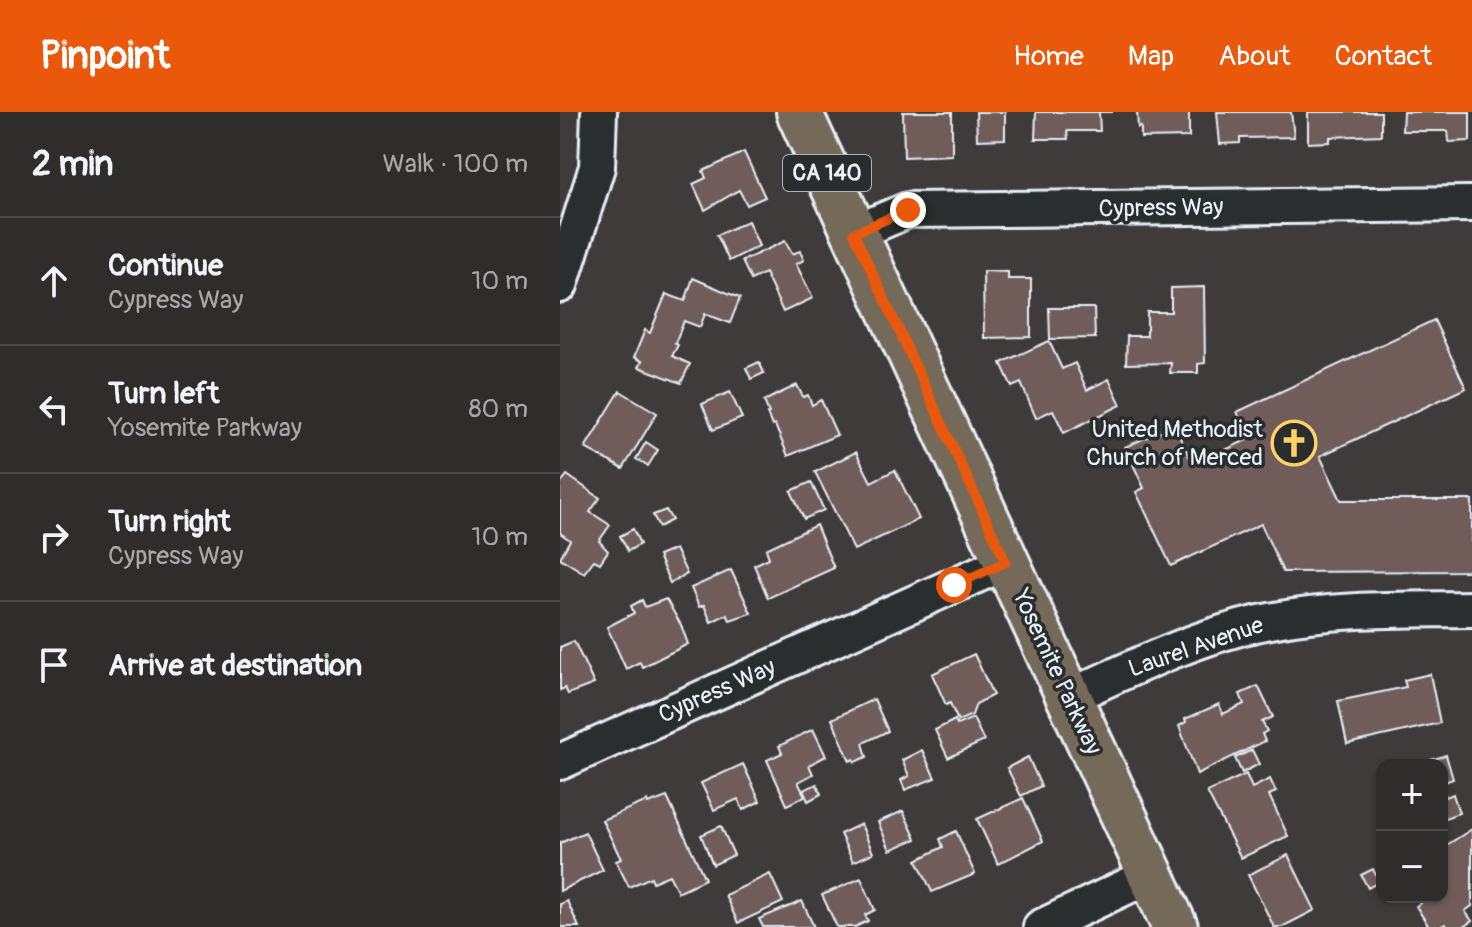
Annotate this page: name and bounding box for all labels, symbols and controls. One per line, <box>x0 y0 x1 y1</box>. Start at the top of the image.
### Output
text: Pinpoint <box>40 32 170 80</box>
text: Home <box>1013 39 1084 74</box>
text: Map <box>1128 39 1174 74</box>
text: About <box>1218 39 1291 74</box>
text: Contact <box>1335 39 1432 74</box>
text: 2 min <box>32 143 114 186</box>
text: Walk · 100 m <box>383 148 528 180</box>
road number: CA 140 <box>783 155 871 191</box>
route end <box>890 192 926 228</box>
street label: Cypress Way <box>1098 192 1224 224</box>
text: Continue <box>108 247 223 284</box>
icon: ahead <box>32 259 76 303</box>
text: 10 m <box>471 265 528 297</box>
text: Cypress Way <box>108 284 243 316</box>
text: Turn left <box>108 375 219 412</box>
icon: left <box>32 387 76 431</box>
text: 80 m <box>468 393 528 425</box>
text: Yosemite Parkway <box>108 412 302 444</box>
place label: United Methodist Church of Merced <box>1086 415 1263 472</box>
church icon: United Methodist Church of Merced <box>1270 419 1318 467</box>
text: Turn right <box>108 503 231 540</box>
icon: right <box>32 515 76 559</box>
text: 10 m <box>471 521 528 553</box>
text: Cypress Way <box>108 540 243 572</box>
route start <box>936 567 972 603</box>
street label: Yosemite Parkway <box>1006 584 1108 759</box>
street label: Laurel Avenue <box>1125 610 1267 684</box>
icon: arrive <box>32 643 76 687</box>
text: Arrive at destination <box>108 647 362 684</box>
street label: Cypress Way <box>654 652 780 730</box>
map controls <box>1376 759 1448 903</box>
button: + <box>1376 759 1448 831</box>
button: − <box>1376 831 1448 903</box>

